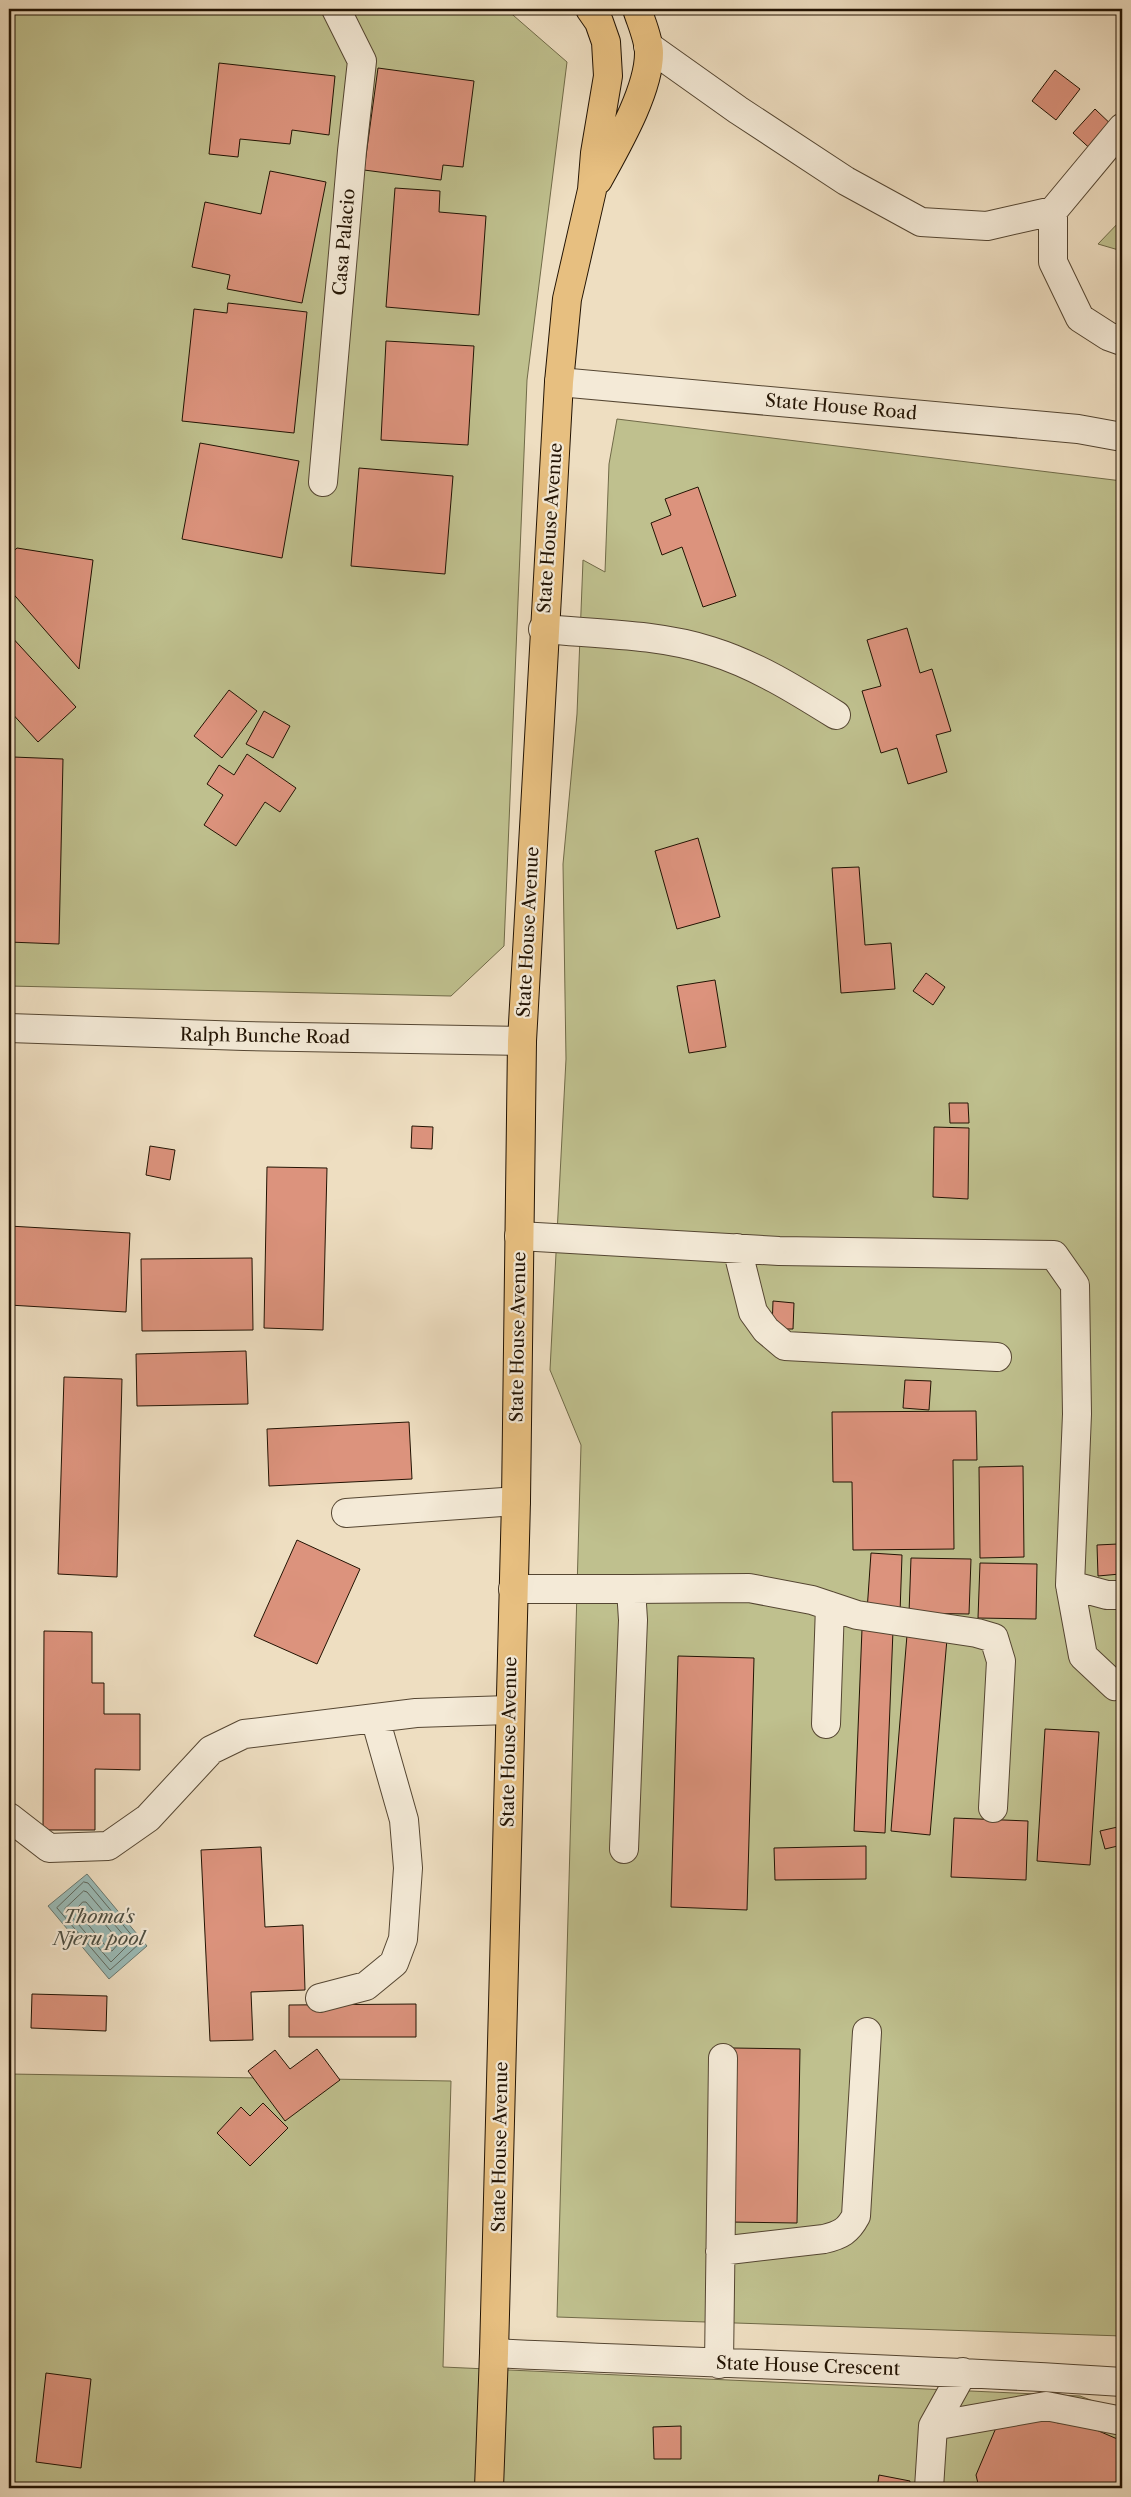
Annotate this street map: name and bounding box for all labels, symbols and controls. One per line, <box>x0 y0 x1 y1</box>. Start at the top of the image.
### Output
street label: Casa Palacio <box>328 188 360 296</box>
street label: State House Road <box>764 389 918 425</box>
street label: State House Avenue <box>533 442 567 614</box>
street label: State House Avenue <box>513 846 543 1018</box>
street label: Ralph Bunche Road <box>180 1024 350 1048</box>
street label: State House Avenue <box>506 1251 530 1423</box>
street label: State House Avenue <box>497 1656 521 1828</box>
water label: Thoma's Njeru pool <box>51 1905 147 1950</box>
street label: State House Avenue <box>488 2061 512 2233</box>
street label: State House Crescent <box>716 2352 901 2380</box>

